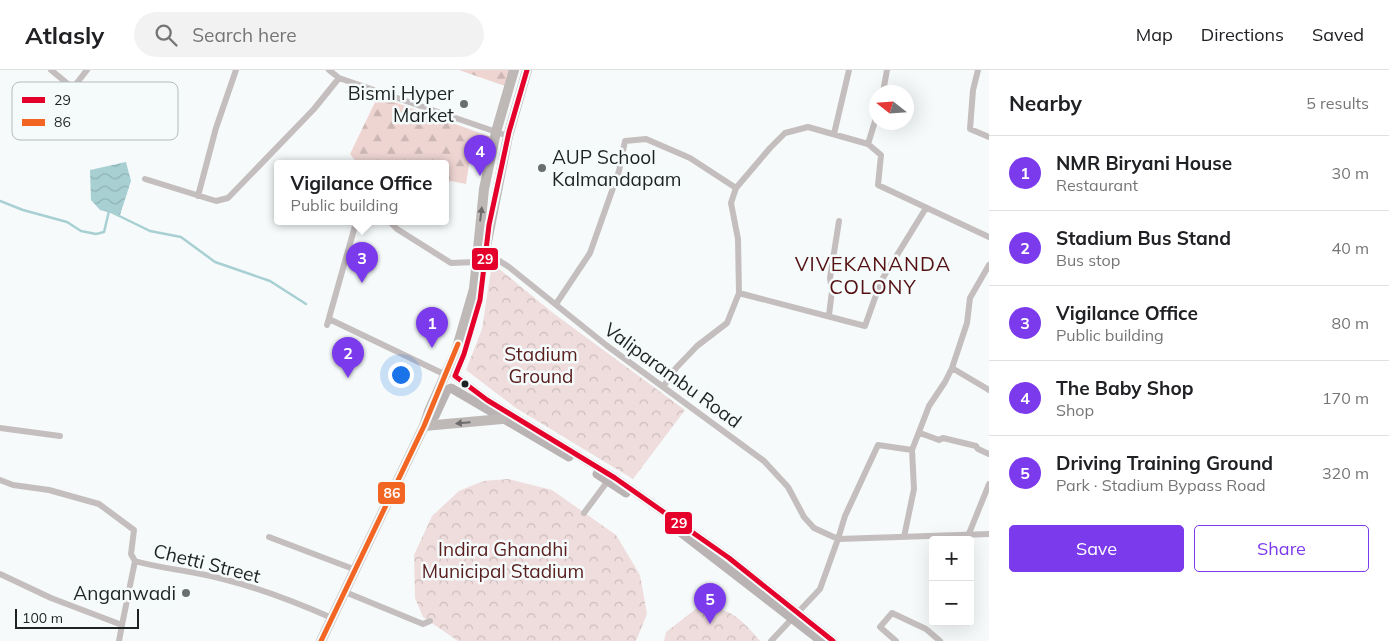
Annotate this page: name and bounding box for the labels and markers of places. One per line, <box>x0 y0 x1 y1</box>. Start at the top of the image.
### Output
place label: Bismi Hyper Market <box>348 81 454 127</box>
marker: Bismi Hyper Market <box>458 98 470 110</box>
pin: 4 <box>464 135 496 176</box>
place label: AUP School Kalmandapam <box>552 145 681 191</box>
marker: AUP School Kalmandapam <box>536 162 548 174</box>
pin: 3 <box>346 242 378 283</box>
pin: 1 <box>416 307 448 348</box>
pin: 2 <box>332 337 364 378</box>
unlabelled marker <box>460 379 470 389</box>
place label: Anganwadi <box>73 581 176 605</box>
pin: 5 <box>694 583 726 624</box>
marker: Anganwadi <box>180 587 192 599</box>

